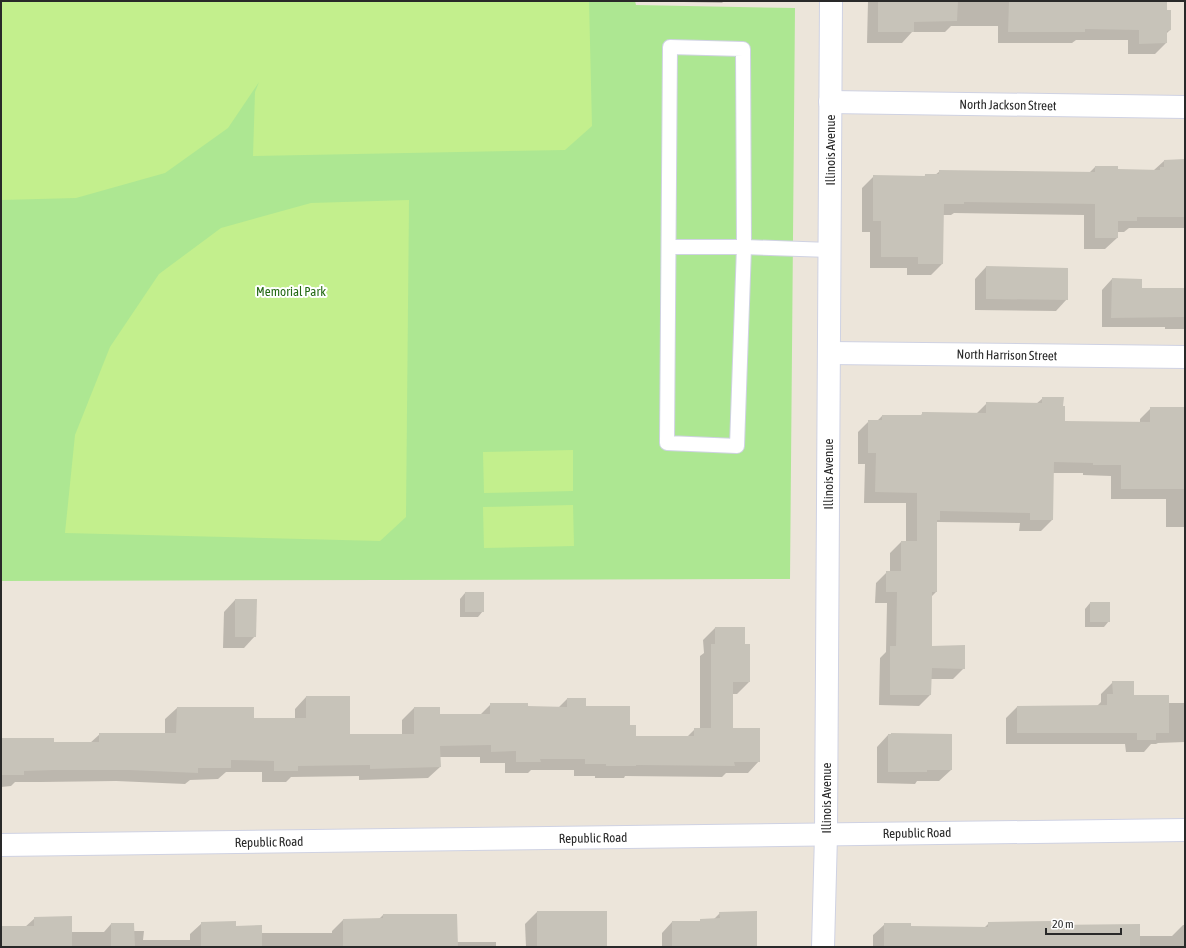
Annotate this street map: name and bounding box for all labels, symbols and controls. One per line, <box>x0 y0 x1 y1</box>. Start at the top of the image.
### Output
street label: North Jackson Street <box>959 97 1057 113</box>
street label: Illinois Avenue <box>823 114 838 185</box>
park label: Memorial Park <box>256 284 326 299</box>
street label: North Harrison Street <box>956 347 1058 363</box>
street label: Illinois Avenue <box>821 438 836 509</box>
street label: Illinois Avenue <box>819 762 834 833</box>
street label: Republic Road <box>882 825 952 841</box>
street label: Republic Road <box>558 830 628 846</box>
street label: Republic Road <box>234 834 304 850</box>
scale bar <box>1046 910 1121 936</box>
text: 20 m <box>1052 917 1074 931</box>

